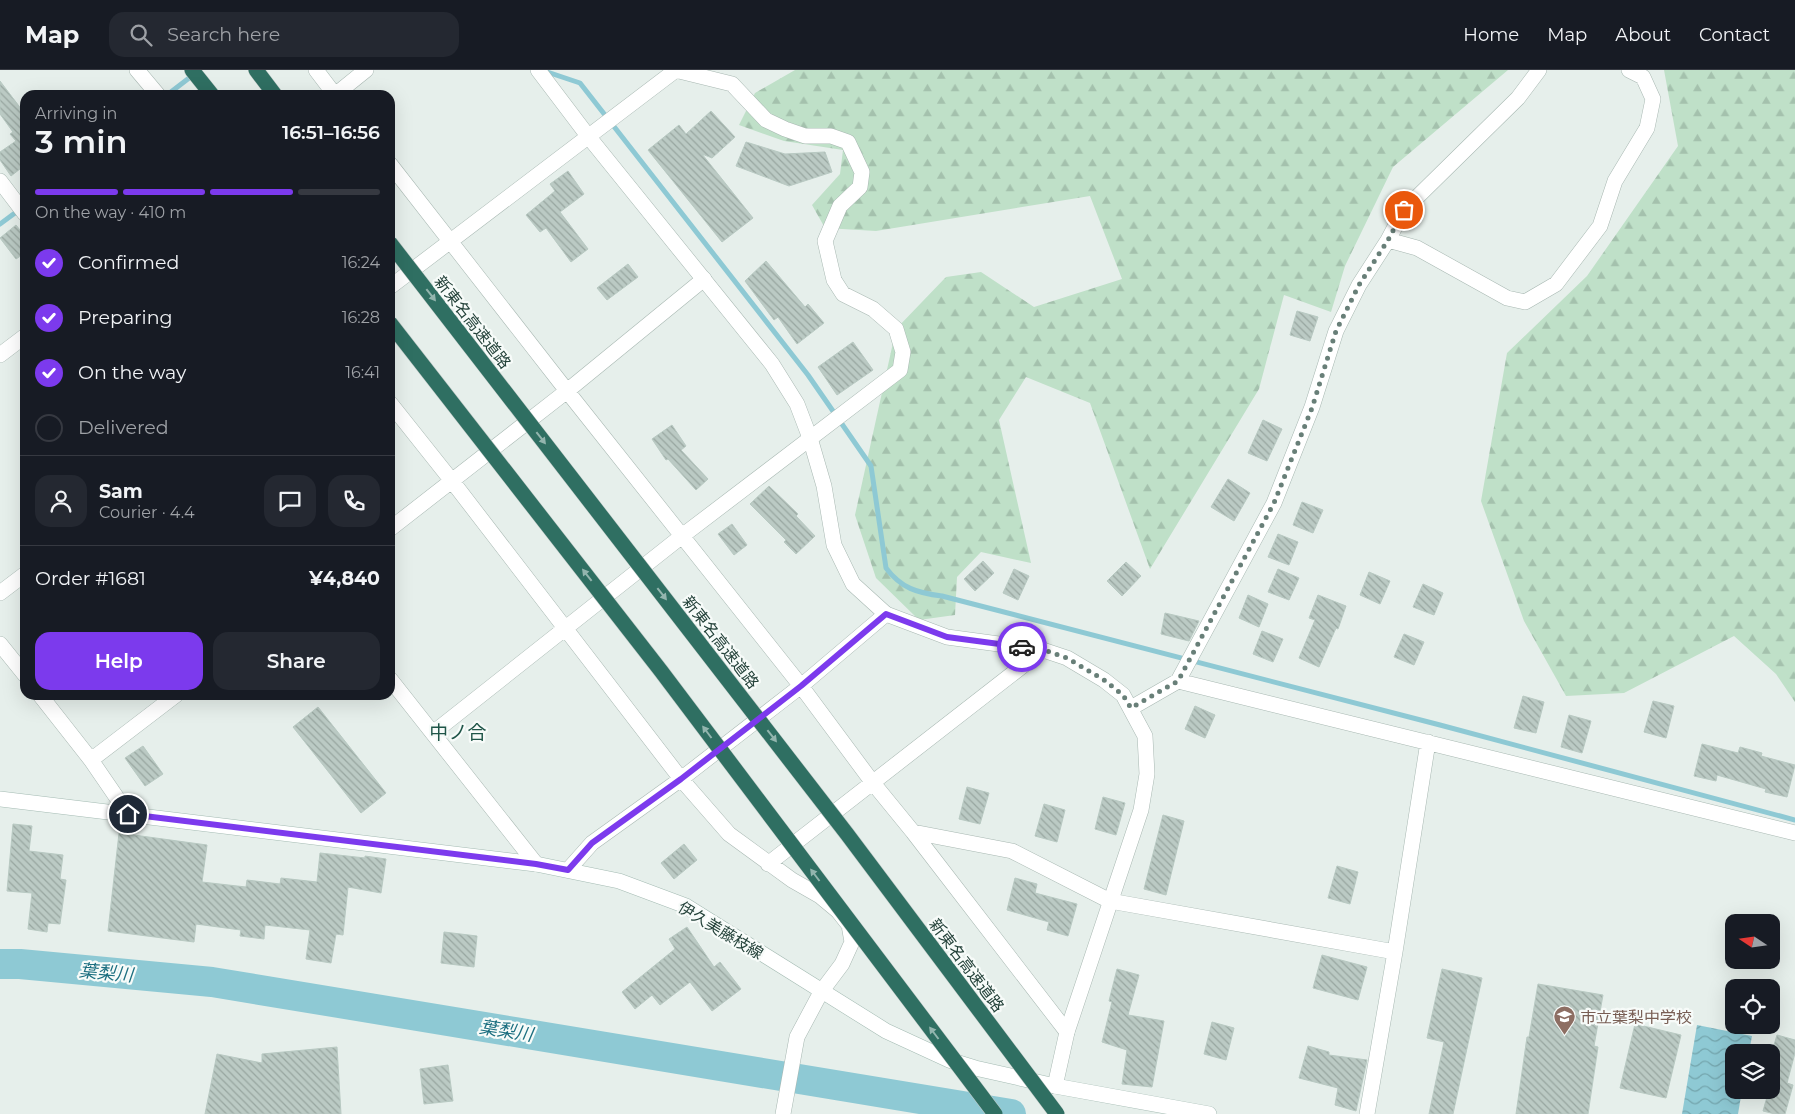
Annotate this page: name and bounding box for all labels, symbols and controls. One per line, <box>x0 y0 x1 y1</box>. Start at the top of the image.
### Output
search box <box>109 12 459 57</box>
text: Map <box>25 20 79 49</box>
icon: search <box>127 21 155 49</box>
text: Search here <box>167 23 280 46</box>
text: Home <box>1463 24 1519 46</box>
text: Map <box>1547 24 1587 46</box>
text: About <box>1615 24 1671 46</box>
text: Contact <box>1699 24 1770 46</box>
text: Arriving in <box>35 104 117 123</box>
text: 16:51–16:56 <box>282 121 380 144</box>
text: 3 min <box>35 122 127 161</box>
pin <box>1383 189 1425 231</box>
icon: bag <box>1390 196 1418 224</box>
text: On the way · 410 m <box>35 203 186 222</box>
icon: check <box>35 249 63 277</box>
text: Confirmed <box>78 251 179 274</box>
text: 16:24 <box>342 253 380 272</box>
street label: 新東名高速道路 <box>431 272 515 372</box>
one-way arrow <box>425 288 436 301</box>
icon: check <box>35 304 63 332</box>
text: Preparing <box>78 306 173 329</box>
text: 16:28 <box>342 308 380 327</box>
icon: check <box>35 359 63 387</box>
text: On the way <box>78 361 186 384</box>
text: 16:41 <box>345 363 380 382</box>
text: Delivered <box>78 416 169 439</box>
one-way arrow <box>535 431 546 444</box>
button: person <box>35 475 87 527</box>
button: chat <box>264 475 316 527</box>
button: phone <box>328 475 380 527</box>
text: Sam <box>99 480 143 503</box>
text: Courier · 4.4 <box>99 503 195 522</box>
text: Order #1681 <box>35 567 146 590</box>
text: ¥4,840 <box>309 567 380 590</box>
one-way arrow <box>581 569 592 582</box>
one-way arrow <box>656 587 667 600</box>
street label: 新東名高速道路 <box>679 592 763 692</box>
courier <box>997 622 1047 672</box>
button: Help <box>35 632 203 690</box>
button: Share <box>213 632 380 690</box>
icon: car <box>1008 633 1036 661</box>
district label: 中ノ合 <box>429 721 487 744</box>
one-way arrow <box>702 725 712 739</box>
one-way arrow <box>766 729 777 742</box>
pin <box>107 793 149 835</box>
icon: home <box>114 800 142 828</box>
one-way arrow <box>810 868 820 882</box>
street label: 伊久美藤枝線 <box>675 898 767 963</box>
north arrow <box>1725 914 1780 969</box>
map controls <box>1725 914 1780 1099</box>
street label: 新東名高速道路 <box>925 915 1008 1016</box>
water label: 葉梨川 <box>78 960 136 986</box>
button: locate <box>1725 979 1780 1034</box>
school or university icon: 市立葉梨中学校 <box>1552 1005 1576 1036</box>
place label: 市立葉梨中学校 <box>1580 1008 1692 1027</box>
water label: 葉梨川 <box>478 1016 536 1046</box>
one-way arrow <box>929 1026 939 1040</box>
button: layers <box>1725 1044 1780 1099</box>

